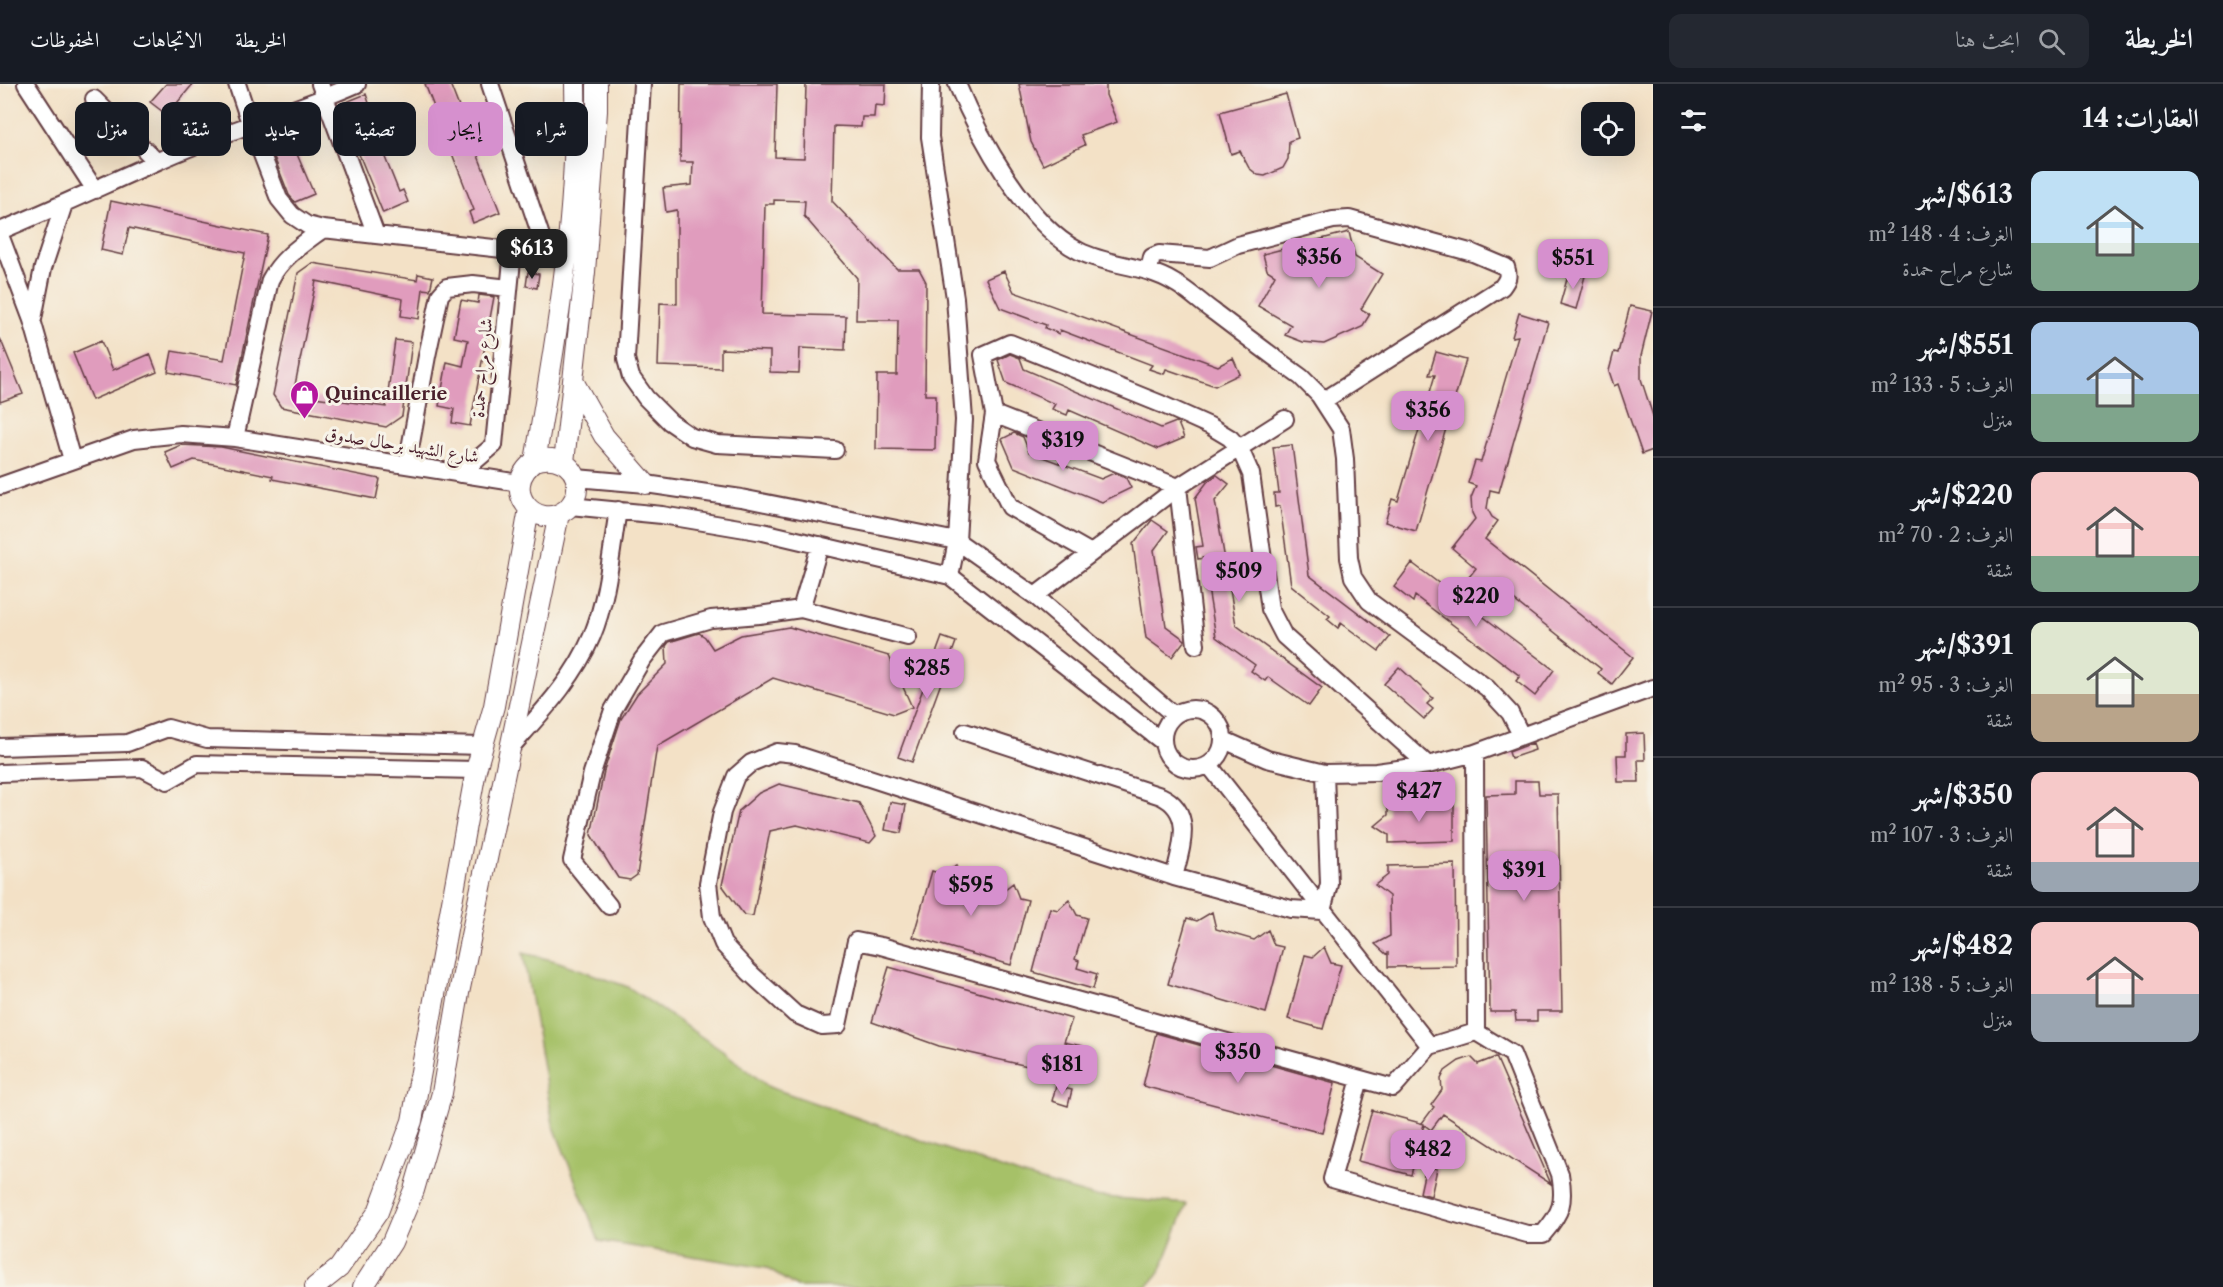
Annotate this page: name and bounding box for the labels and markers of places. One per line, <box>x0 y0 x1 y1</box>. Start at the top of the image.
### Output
pin: $613 <box>496 229 568 280</box>
pin: $356 <box>1283 238 1355 289</box>
pin: $551 <box>1537 239 1609 290</box>
shop icon: Quincaillerie <box>288 378 320 420</box>
place label: Quincaillerie <box>325 383 448 405</box>
pin: $356 <box>1392 391 1464 442</box>
pin: $319 <box>1027 421 1099 472</box>
pin: $509 <box>1203 552 1275 603</box>
pin: $220 <box>1440 577 1512 628</box>
pin: $285 <box>891 649 963 700</box>
pin: $427 <box>1383 772 1455 823</box>
pin: $391 <box>1488 851 1560 902</box>
pin: $595 <box>935 866 1007 917</box>
pin: $350 <box>1202 1033 1274 1084</box>
pin: $181 <box>1026 1045 1098 1096</box>
pin: $482 <box>1392 1130 1464 1181</box>

